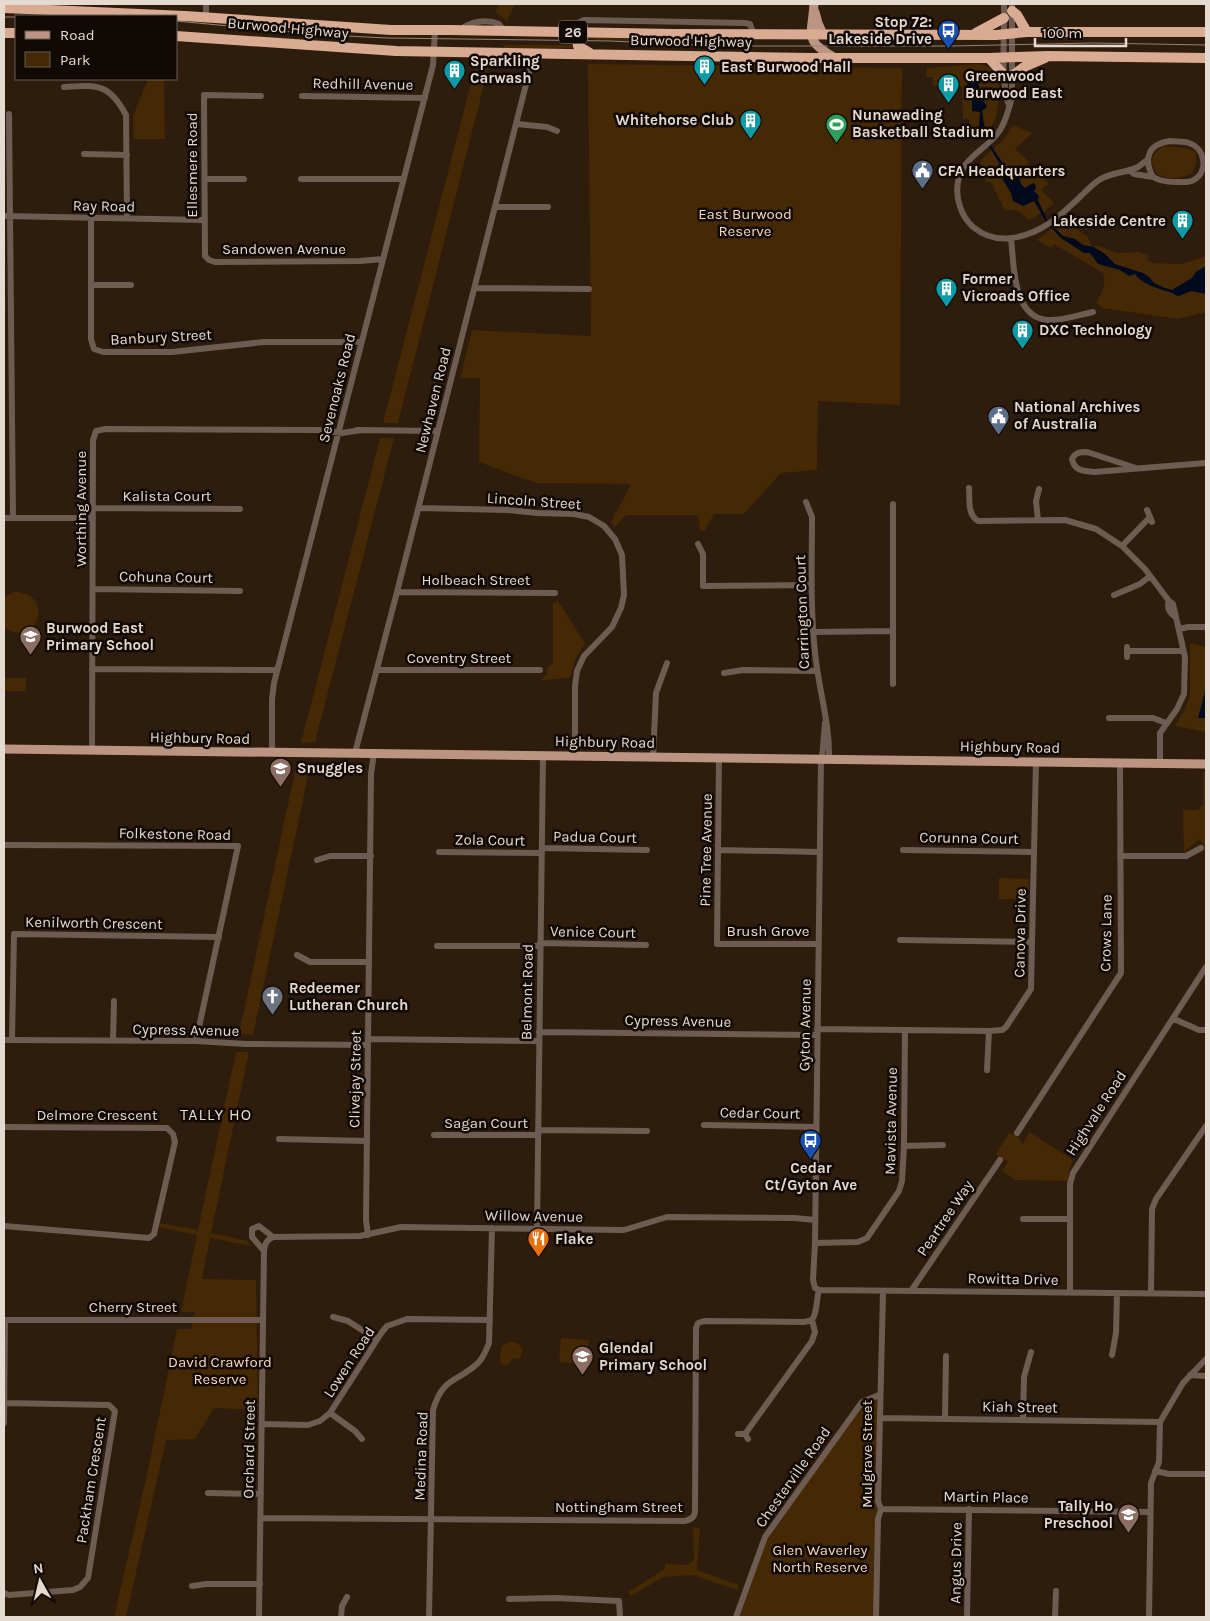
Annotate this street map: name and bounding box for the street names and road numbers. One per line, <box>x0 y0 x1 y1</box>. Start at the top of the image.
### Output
street label: Burwood Highway <box>227 14 349 42</box>
road number: 26 <box>559 21 587 44</box>
street label: Burwood Highway <box>630 31 752 51</box>
street label: Redhill Avenue <box>313 74 413 94</box>
street label: Ellesmere Road <box>183 112 201 218</box>
street label: Ray Road <box>73 196 135 216</box>
street label: Sandowen Avenue <box>222 240 346 258</box>
street label: Banbury Street <box>110 325 213 349</box>
street label: Sevenoaks Road <box>315 332 359 444</box>
street label: Newhaven Road <box>411 345 455 455</box>
street label: Worthing Avenue <box>72 451 90 567</box>
street label: Kalista Court <box>123 487 212 505</box>
street label: Lincoln Street <box>486 489 582 513</box>
street label: Carrington Court <box>791 554 813 669</box>
street label: Cohuna Court <box>119 567 213 587</box>
street label: Holbeach Street <box>422 571 531 589</box>
street label: Coventry Street <box>407 649 512 667</box>
street label: Highbury Road <box>150 728 250 748</box>
street label: Highbury Road <box>555 732 655 752</box>
street label: Highbury Road <box>960 737 1060 757</box>
street label: Pine Tree Avenue <box>696 793 716 907</box>
street label: Folkestone Road <box>119 824 231 844</box>
street label: Padua Court <box>553 827 637 847</box>
street label: Corunna Court <box>919 828 1019 848</box>
street label: Zola Court <box>455 830 526 850</box>
street label: Canova Drive <box>1010 888 1030 978</box>
street label: Crows Lane <box>1096 894 1116 972</box>
street label: Kenilworth Crescent <box>25 913 163 933</box>
street label: Venice Court <box>550 922 636 942</box>
street label: Brush Grove <box>727 922 809 940</box>
street label: Belmont Road <box>517 944 537 1040</box>
street label: Gyton Avenue <box>795 979 815 1071</box>
street label: Cypress Avenue <box>624 1011 732 1031</box>
street label: Cypress Avenue <box>132 1020 240 1040</box>
street label: Clivejay Street <box>345 1030 365 1128</box>
street label: Mavista Avenue <box>881 1067 901 1175</box>
street label: Highvale Road <box>1062 1067 1130 1159</box>
street label: Cedar Court <box>720 1103 801 1123</box>
street label: Delmore Crescent <box>36 1106 158 1124</box>
street label: Sagan Court <box>444 1114 528 1132</box>
street label: Peartree Way <box>913 1177 977 1259</box>
street label: Willow Avenue <box>485 1206 583 1226</box>
street label: Rowitta Drive <box>967 1269 1059 1289</box>
street label: Cherry Street <box>89 1298 178 1316</box>
street label: Lowen Road <box>319 1323 379 1401</box>
street label: Kiah Street <box>982 1397 1058 1417</box>
street label: Orchard Street <box>239 1399 259 1499</box>
street label: Mulgrave Street <box>858 1400 876 1508</box>
street label: Medina Road <box>410 1411 432 1501</box>
street label: Packham Crescent <box>72 1415 110 1545</box>
street label: Chesterville Road <box>752 1423 834 1531</box>
street label: Martin Place <box>943 1487 1029 1507</box>
street label: Nottingham Street <box>555 1498 683 1516</box>
street label: Angus Drive <box>946 1522 966 1604</box>

